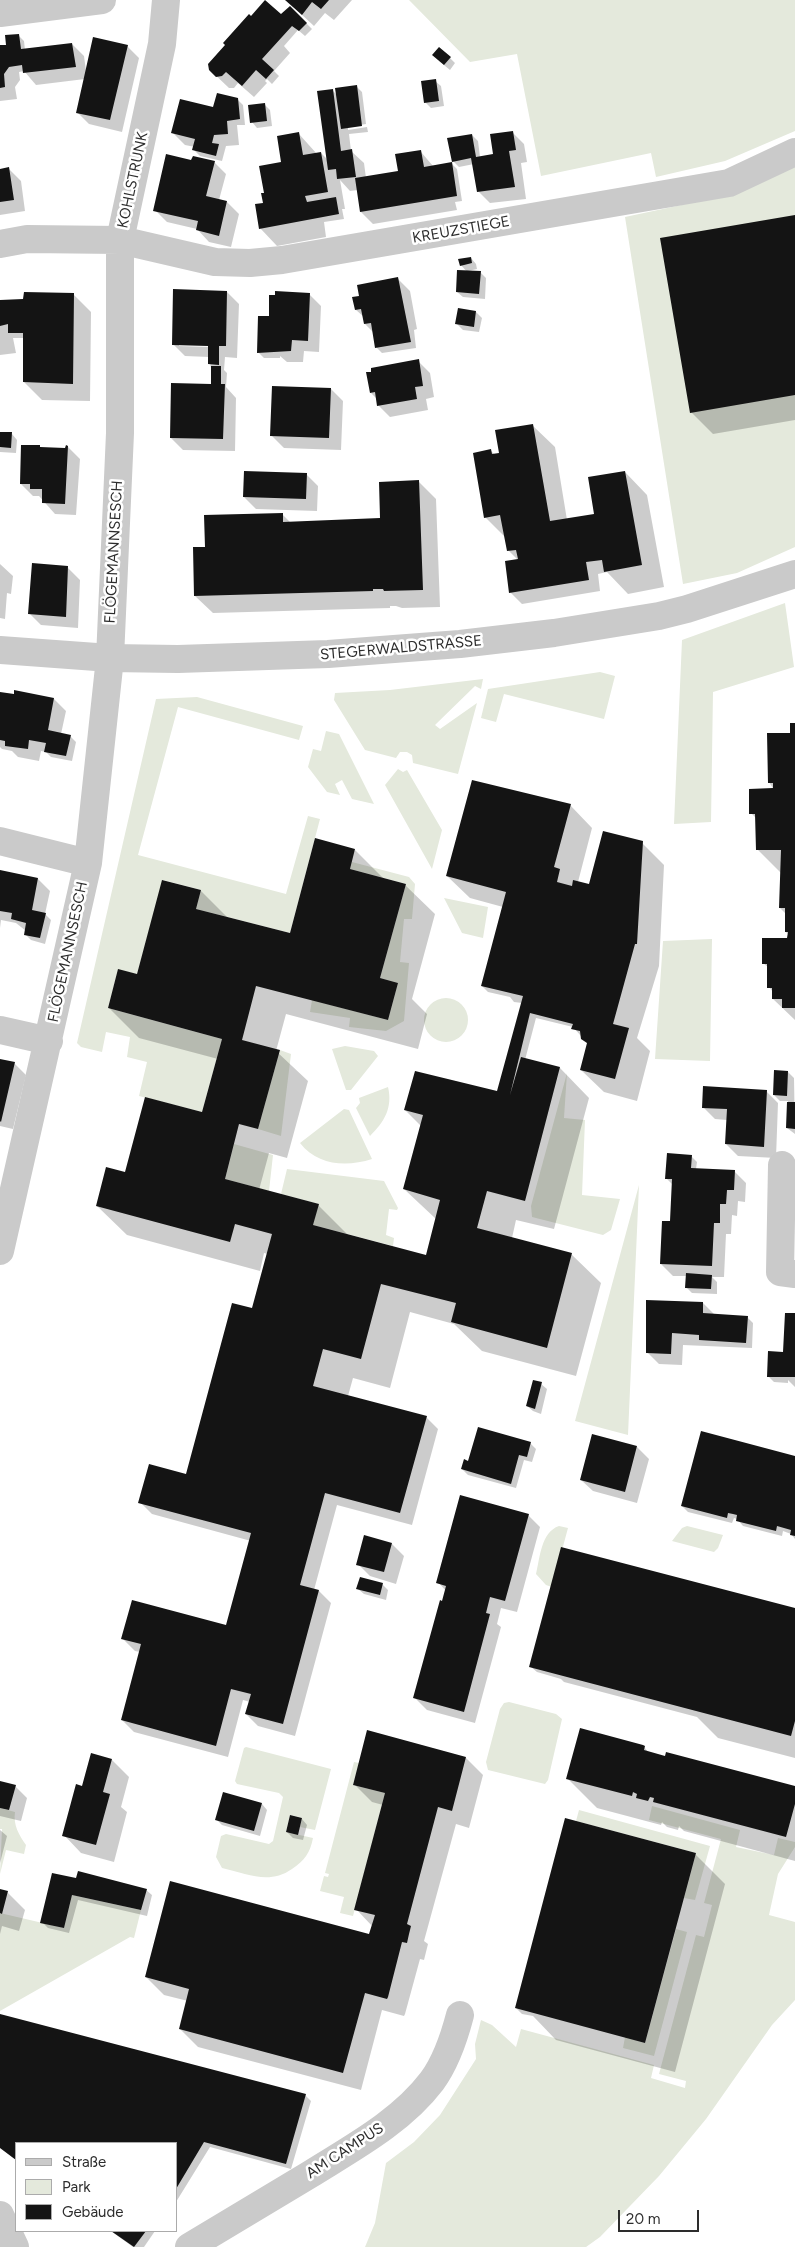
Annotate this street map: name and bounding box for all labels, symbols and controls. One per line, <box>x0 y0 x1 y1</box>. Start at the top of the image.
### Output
street label: KOHLSTRUNK <box>114 130 152 230</box>
street label: KREUZSTIEGE <box>411 213 511 247</box>
street label: FLÖGEMANNSESCH <box>101 480 127 624</box>
street label: STEGERWALDSTRASSE <box>319 632 483 664</box>
street label: FLÖGEMANNSESCH <box>44 880 92 1024</box>
street label: AM CAMPUS <box>303 2119 387 2183</box>
legend <box>15 2142 178 2232</box>
text: Straße <box>62 2153 106 2171</box>
text: Park <box>62 2178 91 2196</box>
scale bar <box>620 2200 701 2232</box>
text: Gebäude <box>62 2203 123 2221</box>
text: 20 m <box>626 2210 660 2228</box>

